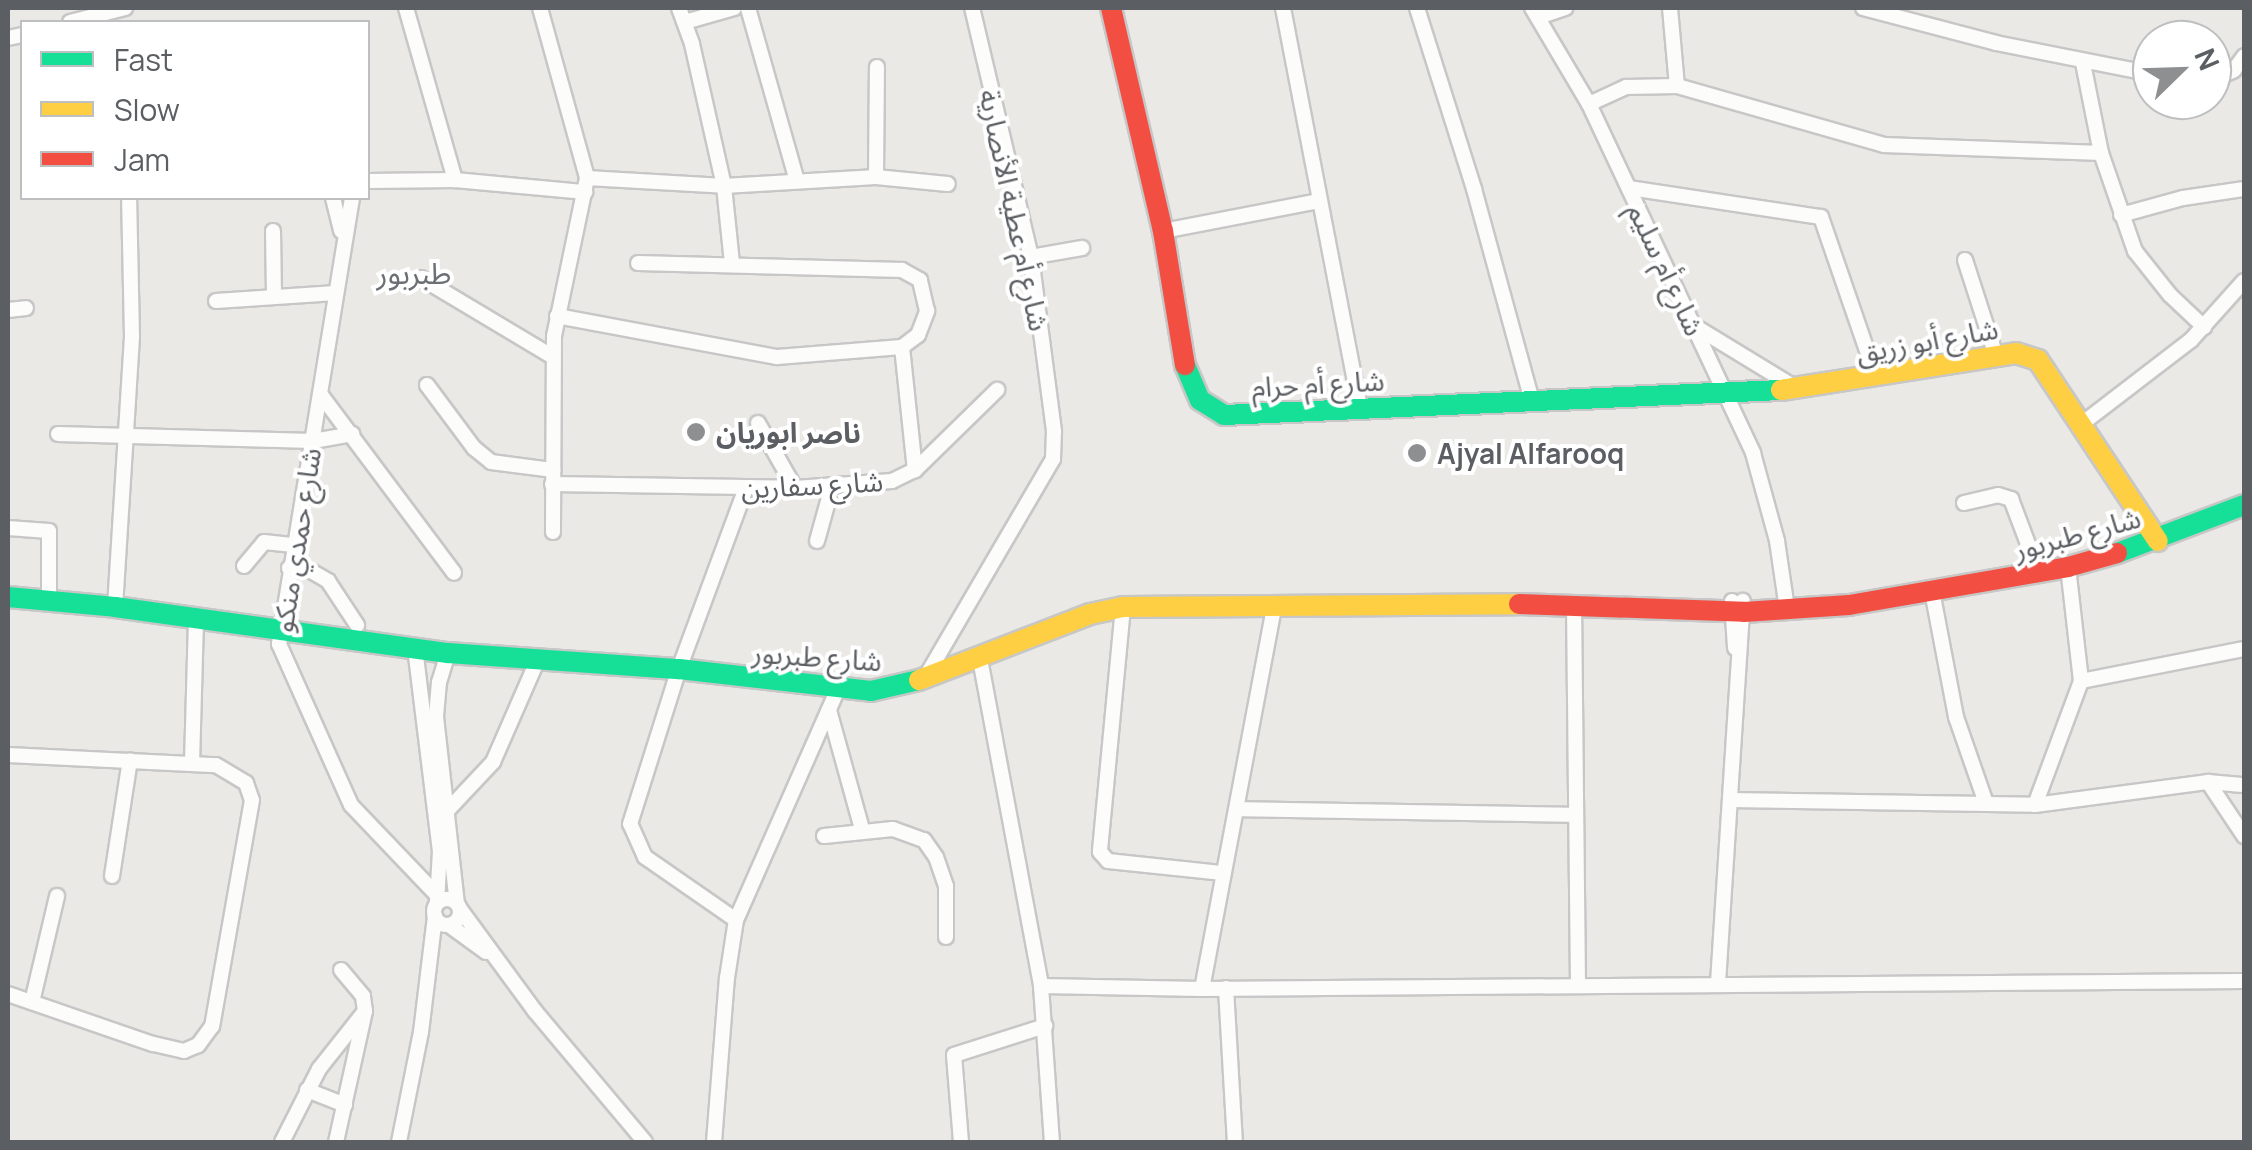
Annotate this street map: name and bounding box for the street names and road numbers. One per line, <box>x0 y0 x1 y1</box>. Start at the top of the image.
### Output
street label: شارع أم عطية الأنصارية <box>973 86 1057 334</box>
street label: شارع أم سليم <box>1622 197 1712 341</box>
street label: شارع أبو زريق <box>1853 311 2001 369</box>
street label: شارع أم حرام <box>1251 363 1385 403</box>
street label: شارع حمدي منكو <box>265 445 327 635</box>
street label: شارع سفارين <box>740 463 884 505</box>
street label: شارع طبربور <box>2010 500 2144 566</box>
street label: شارع طبربور <box>751 635 883 677</box>

